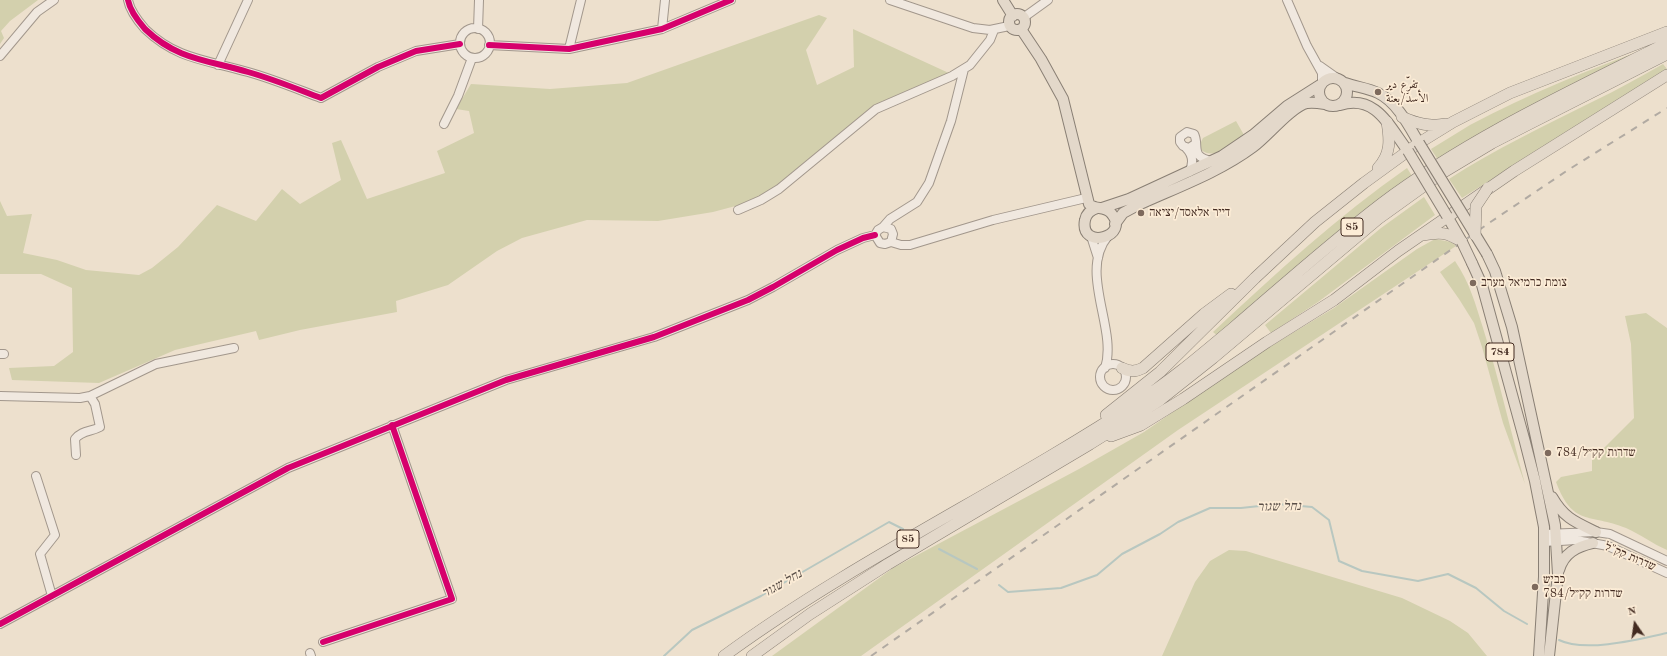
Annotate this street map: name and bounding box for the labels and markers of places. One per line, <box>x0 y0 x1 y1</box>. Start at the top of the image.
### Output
place label: تفرّع دير الأسد/بعنة <box>1386 78 1428 106</box>
marker: تفرّع دير الأسد/بعنة <box>1373 87 1383 97</box>
place label: דייר אלאסד/יציאה <box>1149 206 1230 220</box>
marker: דייר אלאסד/יציאה <box>1136 208 1146 218</box>
place label: צומת כרמיאל מערב <box>1481 276 1567 290</box>
marker: צומת כרמיאל מערב <box>1468 278 1478 288</box>
place label: 784/שדרות קק״ל <box>1556 446 1636 460</box>
marker: 784/שדרות קק״ל <box>1543 448 1553 458</box>
place label: כביש 784/שדרות קק״ל <box>1543 573 1623 601</box>
marker: כביש 784/שדרות קק״ל <box>1530 582 1540 592</box>

